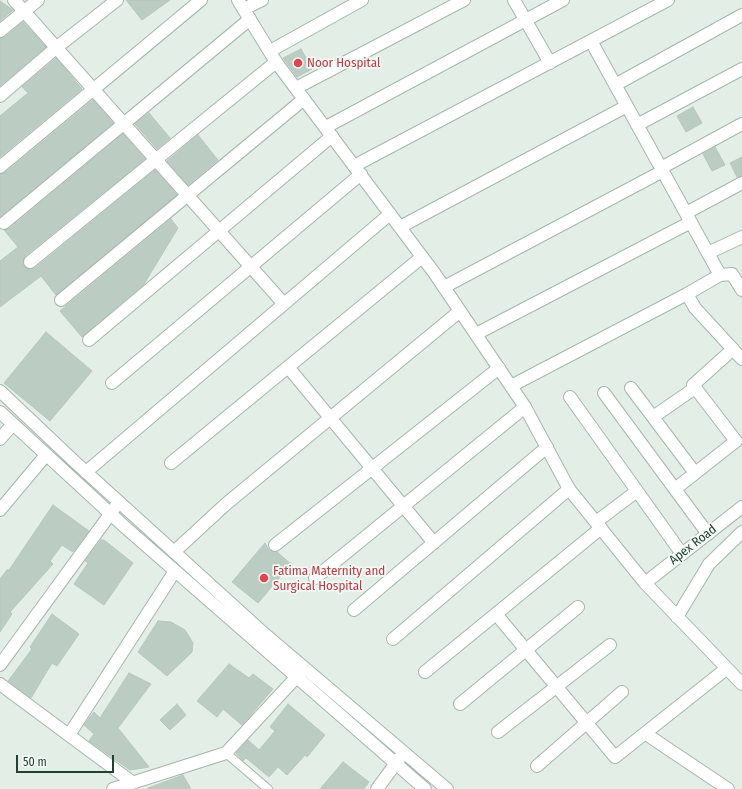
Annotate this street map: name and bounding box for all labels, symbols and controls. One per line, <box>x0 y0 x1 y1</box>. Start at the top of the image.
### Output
place label: Noor Hospital <box>307 55 380 71</box>
marker: Noor Hospital <box>292 57 304 69</box>
street label: Apex Road <box>666 522 720 568</box>
place label: Fatima Maternity and Surgical Hospital <box>273 563 385 594</box>
marker: Fatima Maternity and Surgical Hospital <box>258 572 270 584</box>
scale bar <box>18 747 116 773</box>
text: 50 m <box>23 755 47 769</box>

